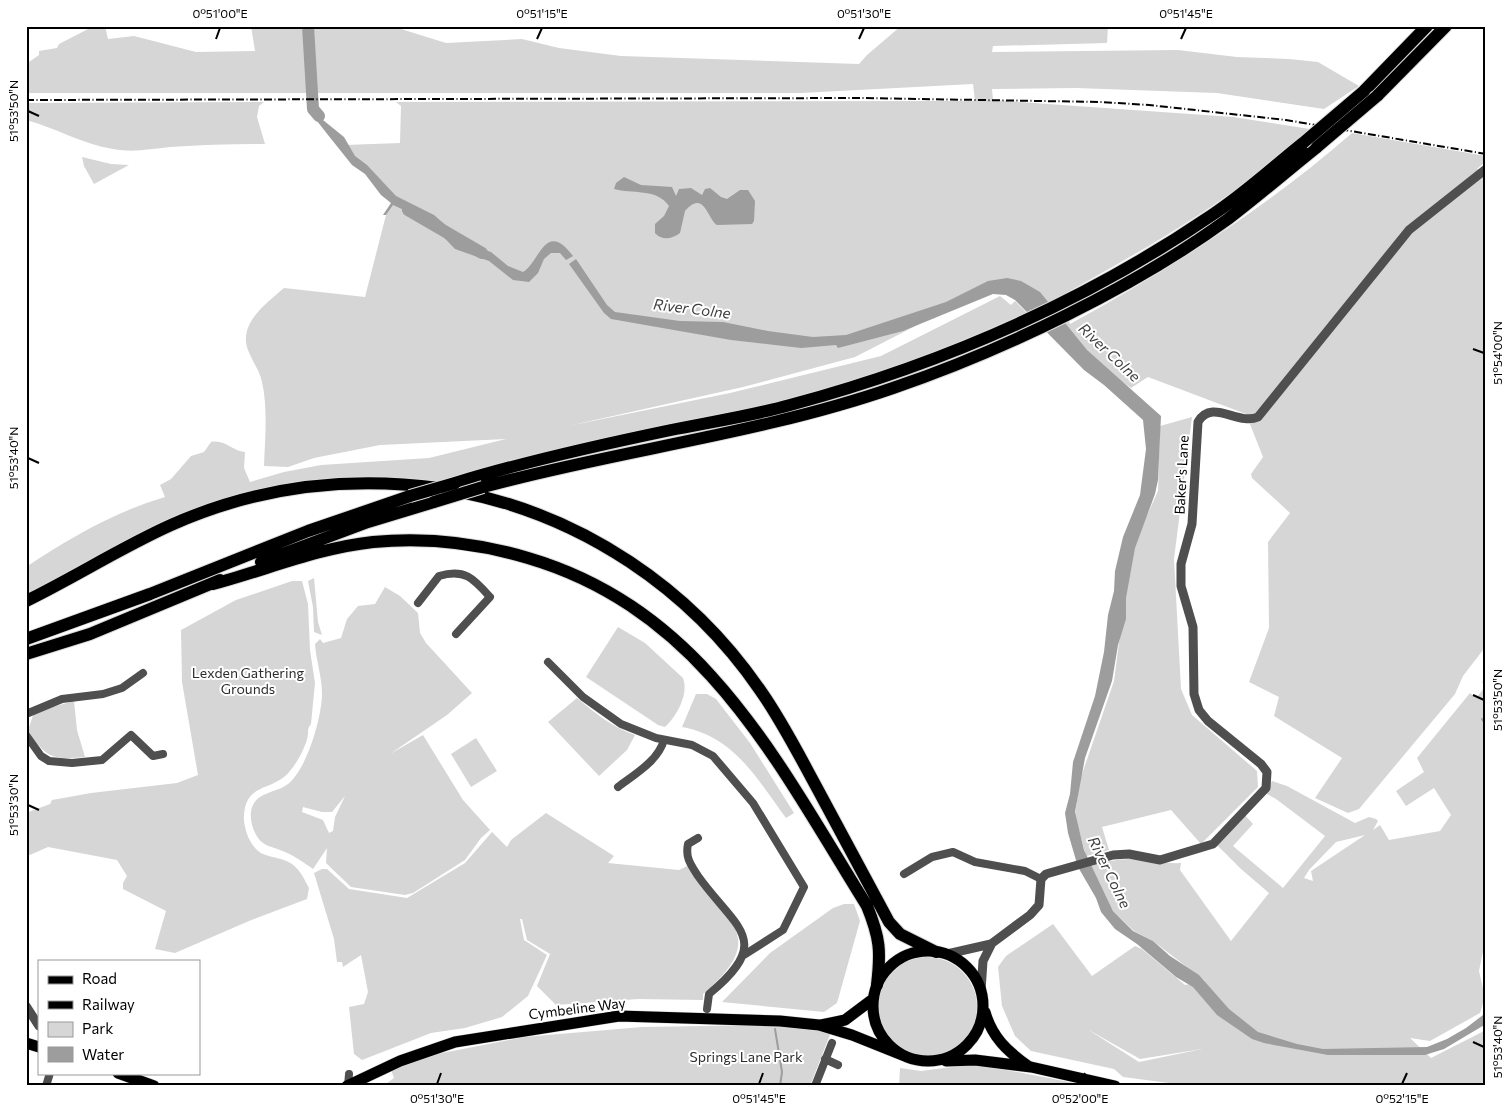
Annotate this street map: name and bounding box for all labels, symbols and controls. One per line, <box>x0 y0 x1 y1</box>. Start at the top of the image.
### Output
text: 0°51'00"E <box>192 6 248 20</box>
text: 0°51'15"E <box>516 6 568 20</box>
text: 0°51'30"E <box>837 6 891 20</box>
text: 0°51'45"E <box>1159 6 1213 20</box>
text: 51°53'50"N <box>6 80 20 142</box>
water label: River Colne <box>652 294 732 322</box>
water label: River Colne <box>1075 319 1145 385</box>
text: 51°54'00"N <box>1490 321 1504 385</box>
text: 51°53'40"N <box>6 427 20 489</box>
street label: Baker's Lane <box>1170 435 1192 515</box>
park label: Lexden Gathering Grounds <box>192 664 305 697</box>
text: 51°53'50"N <box>1490 669 1504 731</box>
text: 51°53'30"N <box>6 774 20 836</box>
water label: River Colne <box>1085 833 1135 911</box>
legend <box>38 960 200 1074</box>
text: Road <box>82 969 117 987</box>
street label: Cymbeline Way <box>528 994 626 1022</box>
text: Railway <box>82 995 135 1013</box>
text: 51°53'40"N <box>1490 1016 1504 1078</box>
text: Park <box>82 1019 113 1037</box>
text: Water <box>82 1045 124 1063</box>
park label: Springs Lane Park <box>689 1048 803 1065</box>
text: 0°51'30"E <box>410 1091 464 1105</box>
text: 0°51'45"E <box>732 1091 786 1105</box>
text: 0°52'00"E <box>1052 1091 1108 1105</box>
text: 0°52'15"E <box>1375 1091 1429 1105</box>

